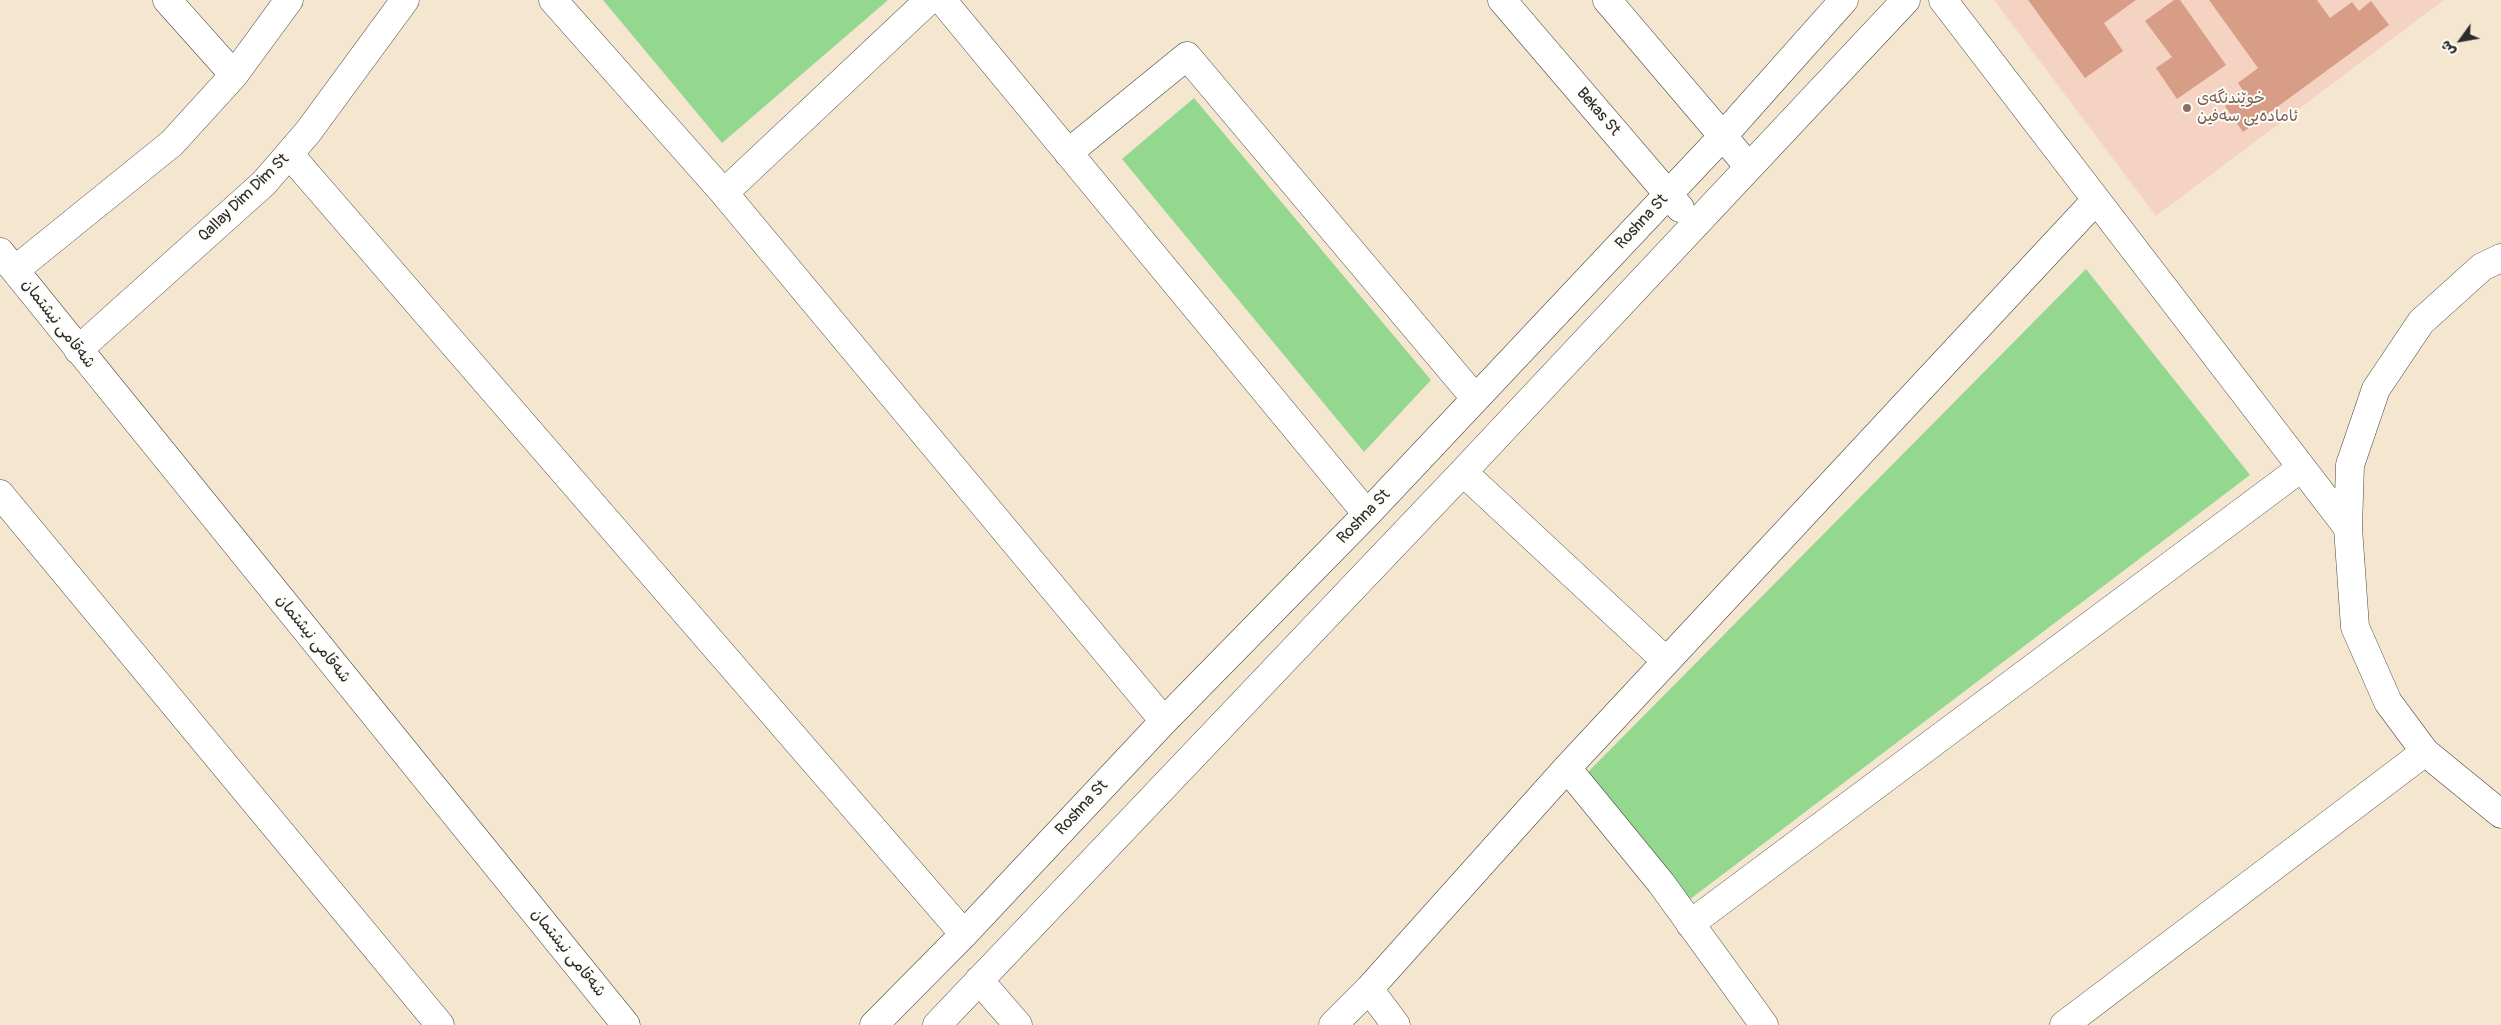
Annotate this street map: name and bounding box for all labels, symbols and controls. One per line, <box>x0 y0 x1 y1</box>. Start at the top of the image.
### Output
north arrow <box>2436 15 2486 65</box>
text: ش <box>2437 37 2459 59</box>
street label: Bekas St <box>1572 84 1624 140</box>
place label: خوێندنگەی ئامادەیی سەفین <box>2197 89 2298 127</box>
marker: خوێندنگەی ئامادەیی سەفین <box>2181 102 2193 114</box>
street label: Qallay Dim Dim St <box>195 150 293 246</box>
street label: Roshna St <box>1612 190 1672 254</box>
street label: شەقامی نیشتمان <box>17 275 99 373</box>
street label: Roshna St <box>1333 486 1395 548</box>
street label: شەقامی نیشتمان <box>272 591 354 687</box>
street label: Roshna St <box>1052 776 1112 840</box>
street label: شەقامی نیشتمان <box>527 905 609 1001</box>

